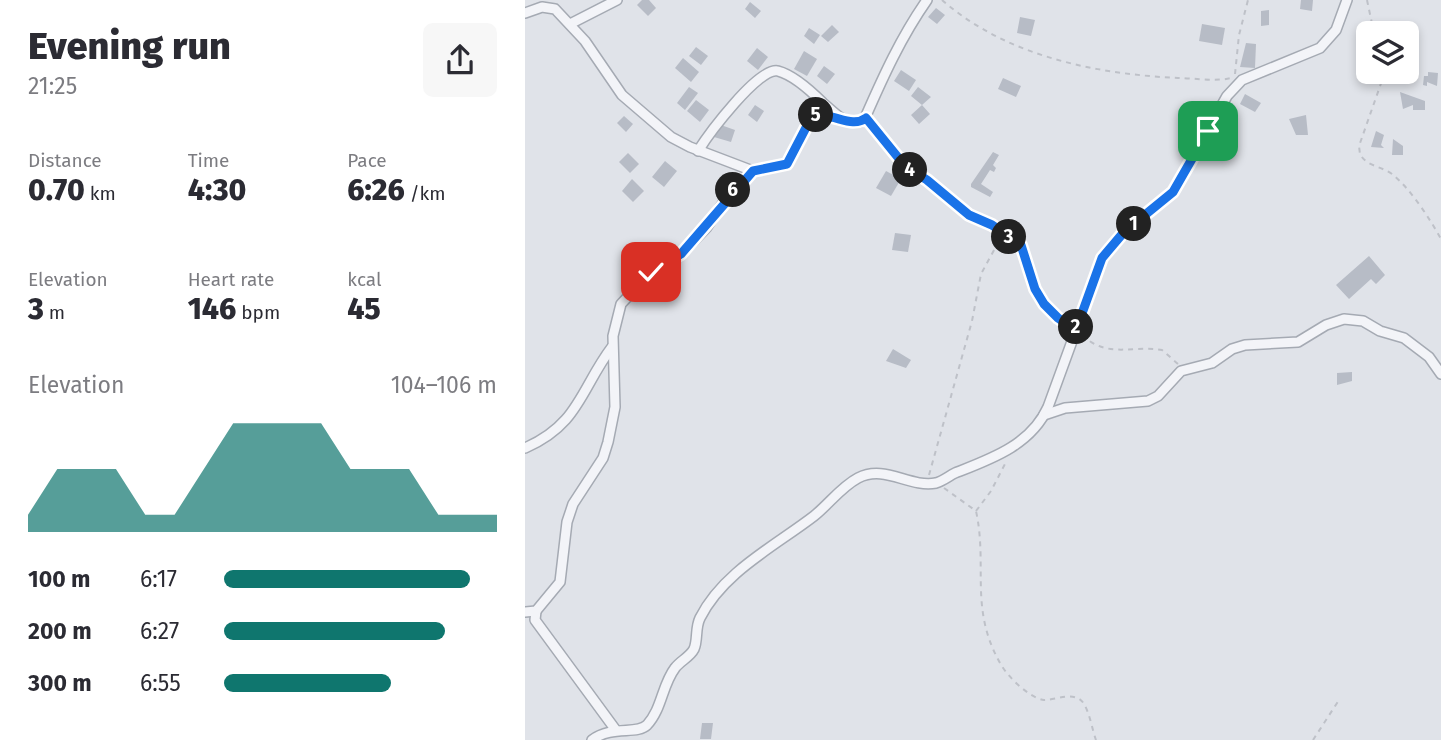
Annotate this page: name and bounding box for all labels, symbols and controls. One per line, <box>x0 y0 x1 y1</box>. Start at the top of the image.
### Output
map controls <box>1356 21 1419 84</box>
button: layers <box>1356 21 1419 84</box>
text: Evening run <box>28 23 231 69</box>
button: share <box>423 23 497 97</box>
text: 21:25 <box>28 72 77 100</box>
pin: 5 <box>799 97 833 132</box>
pin <box>1178 101 1238 161</box>
text: 5 <box>810 103 821 126</box>
icon: arrive <box>1189 112 1227 150</box>
text: Distance <box>28 149 102 172</box>
text: Time <box>188 149 229 172</box>
text: Pace <box>347 149 387 172</box>
pin: 4 <box>893 152 927 188</box>
text: 4 <box>904 158 915 181</box>
text: 0.70 <box>28 172 85 208</box>
text: 4:30 <box>188 172 246 208</box>
text: 6:26 <box>347 172 405 208</box>
pin: 6 <box>715 172 751 208</box>
text: 6 <box>727 178 738 201</box>
text: km <box>85 182 116 205</box>
text: /km <box>405 182 446 205</box>
pin: 1 <box>1117 206 1151 242</box>
text: 1 <box>1129 212 1138 235</box>
pin: 3 <box>991 219 1027 254</box>
text: 3 <box>1004 225 1013 248</box>
pin <box>621 242 681 302</box>
icon: check <box>632 253 670 291</box>
text: Elevation <box>28 268 108 291</box>
text: Heart rate <box>188 268 274 291</box>
text: kcal <box>347 268 382 291</box>
text: 3 <box>28 291 44 327</box>
text: 146 <box>188 291 236 327</box>
text: 45 <box>347 291 381 327</box>
text: m <box>44 301 65 324</box>
text: bpm <box>236 301 280 324</box>
pin: 2 <box>1059 310 1093 344</box>
text: 2 <box>1071 315 1080 338</box>
text: Elevation <box>28 371 124 399</box>
text: 104–106 m <box>391 371 497 399</box>
text: 100 m <box>28 565 90 593</box>
text: 6:17 <box>140 565 177 593</box>
text: 200 m <box>28 617 92 645</box>
text: 6:27 <box>140 617 179 645</box>
text: 300 m <box>28 669 92 697</box>
text: 6:55 <box>140 669 181 697</box>

